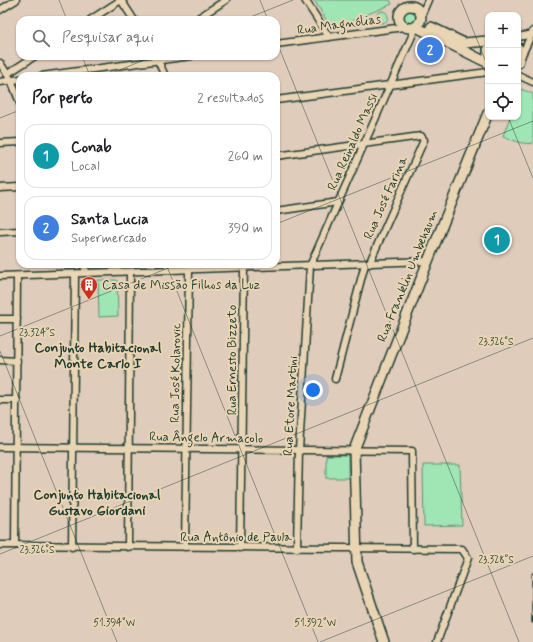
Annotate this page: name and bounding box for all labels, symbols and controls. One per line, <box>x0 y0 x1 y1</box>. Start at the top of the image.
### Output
street label: Rua Magnólias <box>296 11 383 41</box>
map controls <box>485 12 521 120</box>
button: + <box>485 12 521 48</box>
search box <box>16 16 280 60</box>
icon: search <box>30 27 52 49</box>
text: Pesquisar aqui <box>62 28 154 48</box>
pin: 2 <box>417 35 443 65</box>
button: − <box>485 48 521 84</box>
button: locate <box>485 84 521 120</box>
text: Por perto <box>32 87 93 109</box>
text: 2 resultados <box>197 90 264 107</box>
street label: Rua Reinaldo Massi <box>324 91 382 193</box>
text: Conab <box>71 138 112 158</box>
text: 1 <box>43 148 49 165</box>
text: 260 m <box>228 148 263 165</box>
street label: Rua José Farina <box>360 154 412 242</box>
text: Local <box>71 158 100 175</box>
street label: Rua Franklin Umbehaum <box>374 207 442 345</box>
text: Santa Lucia <box>71 210 149 230</box>
text: 2 <box>43 220 49 237</box>
text: 390 m <box>228 220 263 237</box>
pin: 1 <box>484 225 510 255</box>
text: Supermercado <box>71 230 147 247</box>
building icon: Casa de Missão Filhos da Luz <box>79 275 99 300</box>
place label: Casa de Missão Filhos da Luz <box>102 277 261 294</box>
street label: Rua Ernesto Bizzeto <box>224 304 241 415</box>
street label: Rua José Kolarovic <box>167 323 185 423</box>
text: 23.324°S <box>19 326 56 340</box>
text: 23.326°S <box>479 335 514 349</box>
district label: Conjunto Habitacional Monte Carlo I <box>35 339 162 373</box>
street label: Rua Etore Martini <box>280 355 302 456</box>
your location <box>303 380 323 400</box>
street label: Rua Ângelo Armacolo <box>149 429 263 449</box>
district label: Conjunto Habitacional Gustavo Giordani <box>34 486 161 520</box>
street label: Rua Antônio de Paula <box>180 529 292 546</box>
text: 23.326°S <box>20 543 55 557</box>
text: 23.328°S <box>478 553 514 567</box>
text: 51.394°W <box>93 616 135 630</box>
text: 51.392°W <box>294 616 336 630</box>

